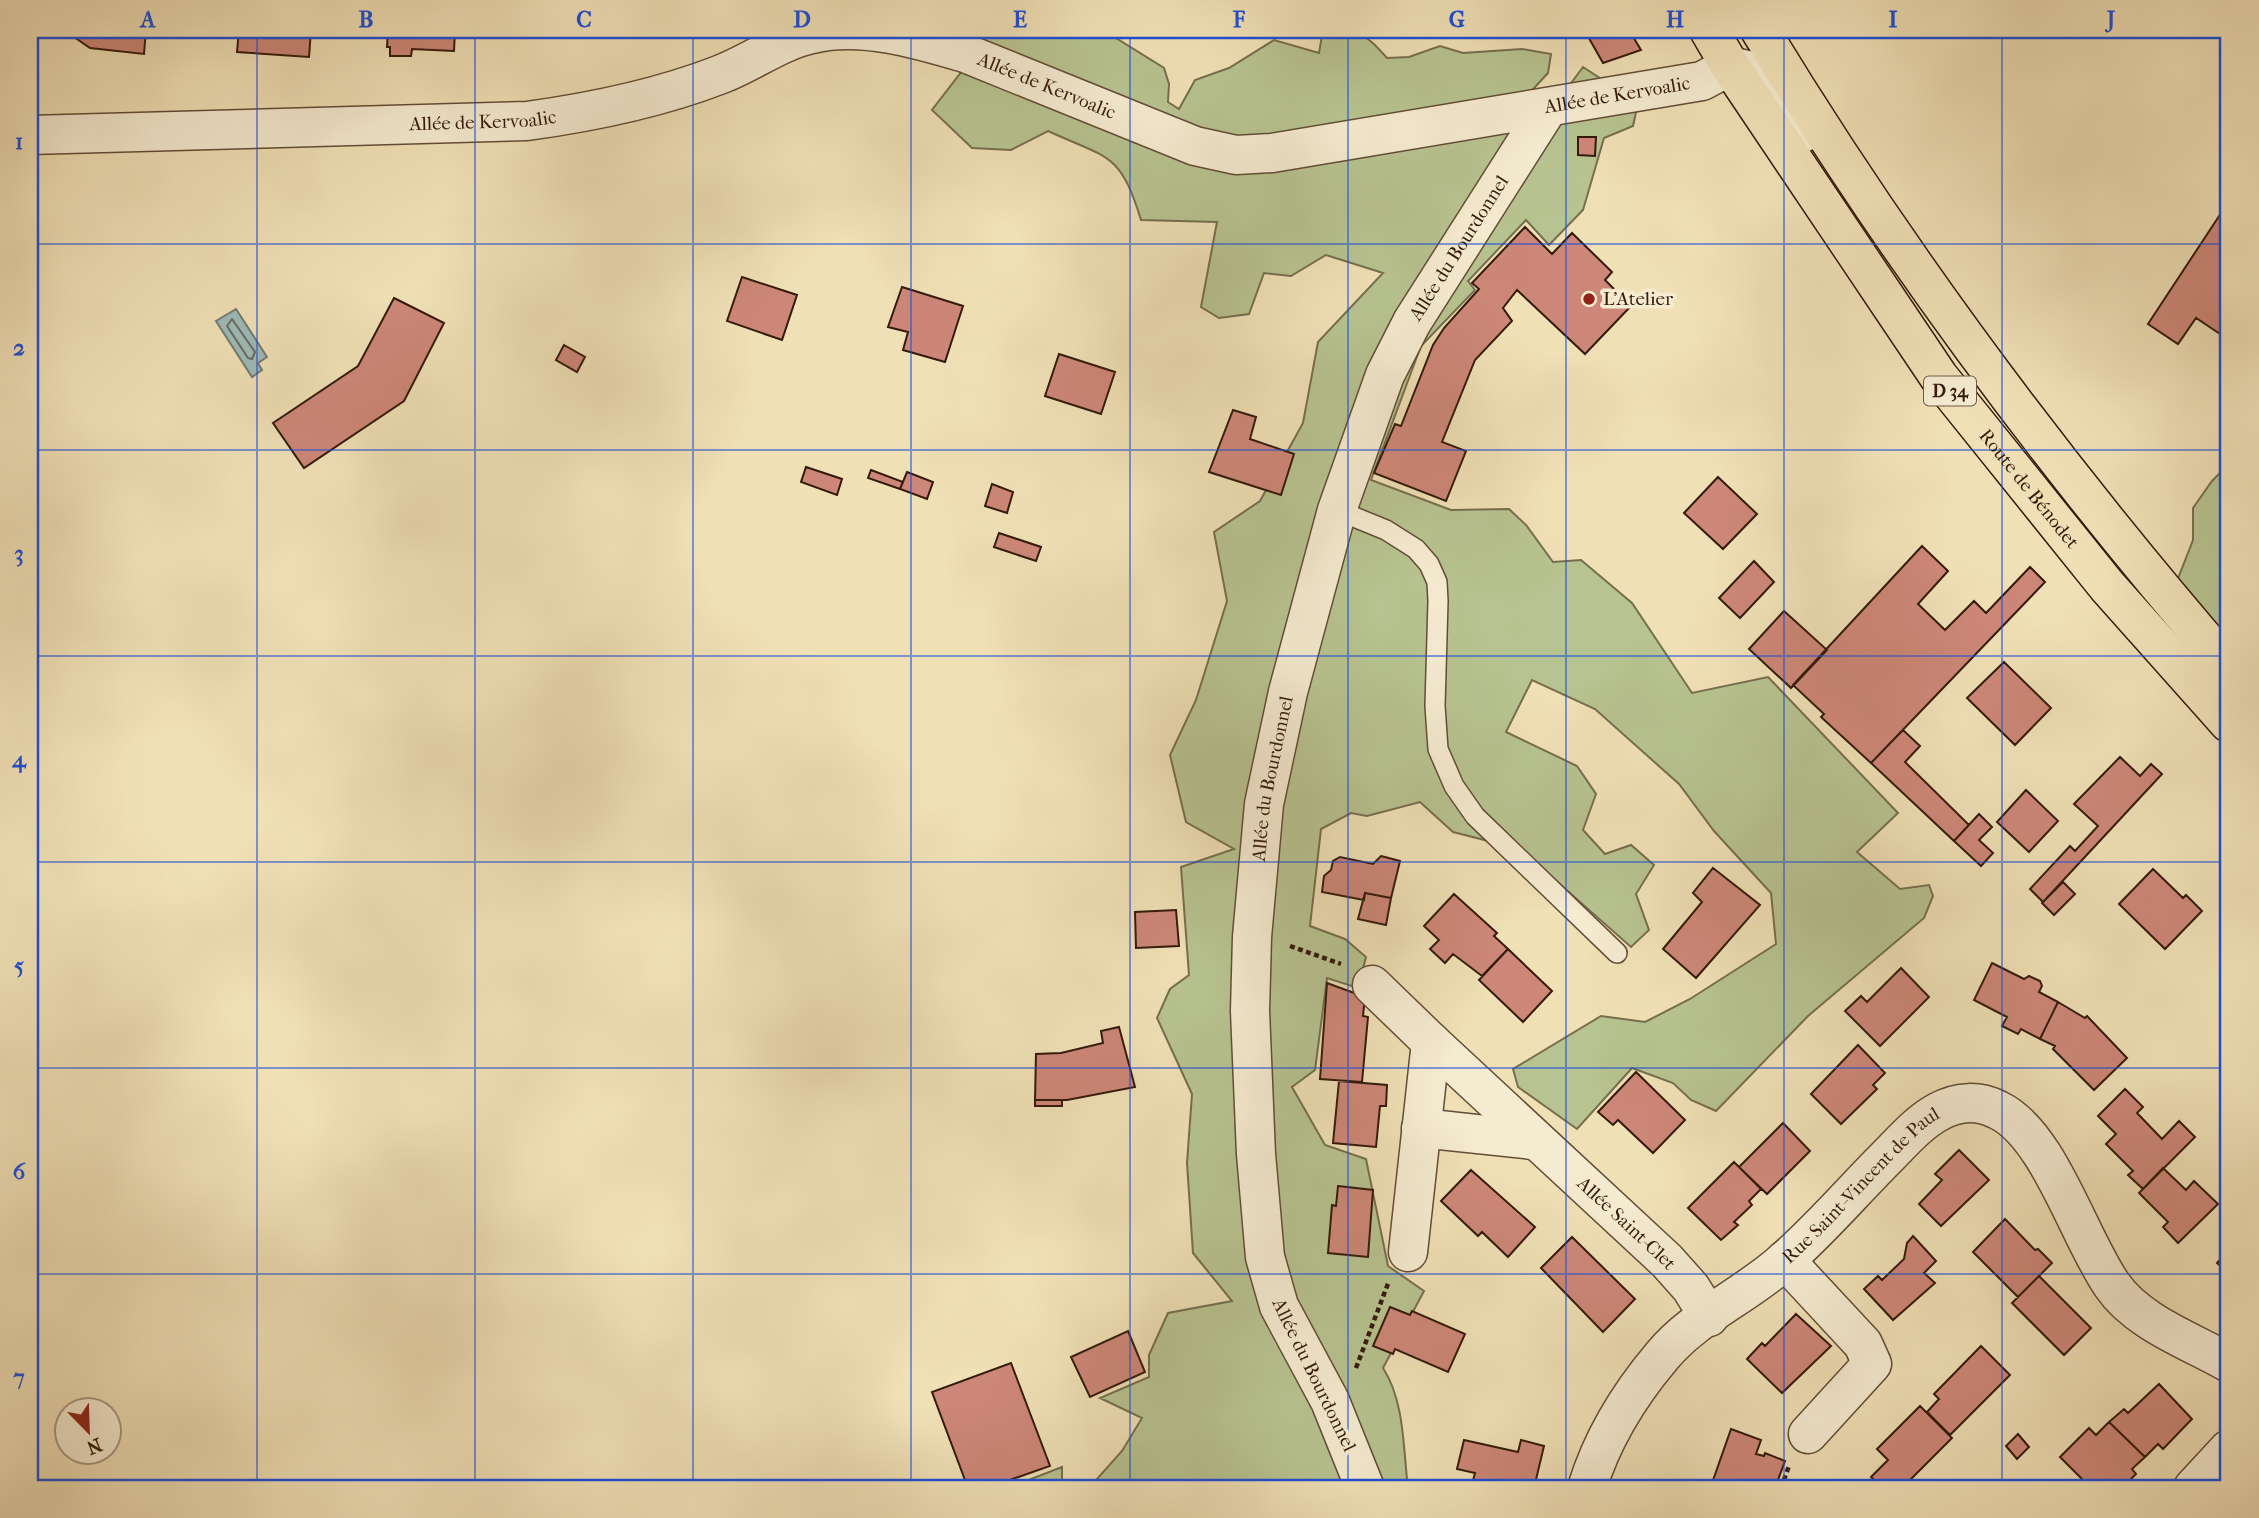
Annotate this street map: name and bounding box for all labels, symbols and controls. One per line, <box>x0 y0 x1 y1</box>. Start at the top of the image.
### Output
text: A <box>139 6 157 33</box>
text: B <box>359 6 374 33</box>
text: C <box>576 6 592 33</box>
text: D <box>793 6 811 33</box>
text: E <box>1013 6 1027 33</box>
text: F <box>1232 6 1246 33</box>
text: G <box>1449 6 1465 33</box>
text: H <box>1666 6 1684 33</box>
text: I <box>1889 6 1898 33</box>
text: J <box>2105 6 2116 33</box>
street label: Allée de Kervoalic <box>973 48 1119 124</box>
street label: Allée de Kervoalic <box>1542 72 1692 118</box>
street label: Allée de Kervoalic <box>408 106 558 135</box>
text: 1 <box>15 128 23 155</box>
street label: Allée du Bourdonnel <box>1404 171 1513 326</box>
place label: L'Atelier <box>1603 288 1674 310</box>
marker: L'Atelier <box>1581 291 1597 307</box>
text: 2 <box>13 334 25 361</box>
road number: D 34 <box>1924 376 1976 405</box>
street label: Route de Bénodet <box>1974 425 2084 553</box>
text: 3 <box>14 540 24 567</box>
street label: Allée du Bourdonnel <box>1248 694 1298 863</box>
text: 4 <box>11 746 27 773</box>
text: 5 <box>14 952 24 979</box>
street label: Rue Saint-Vincent de Paul <box>1778 1103 1943 1268</box>
text: 6 <box>13 1158 26 1185</box>
street label: Allée Saint-Clet <box>1572 1172 1681 1274</box>
street label: Allée du Bourdonnel <box>1267 1294 1361 1455</box>
text: 7 <box>12 1364 25 1391</box>
north arrow <box>52 1396 122 1466</box>
text: N <box>83 1433 105 1459</box>

